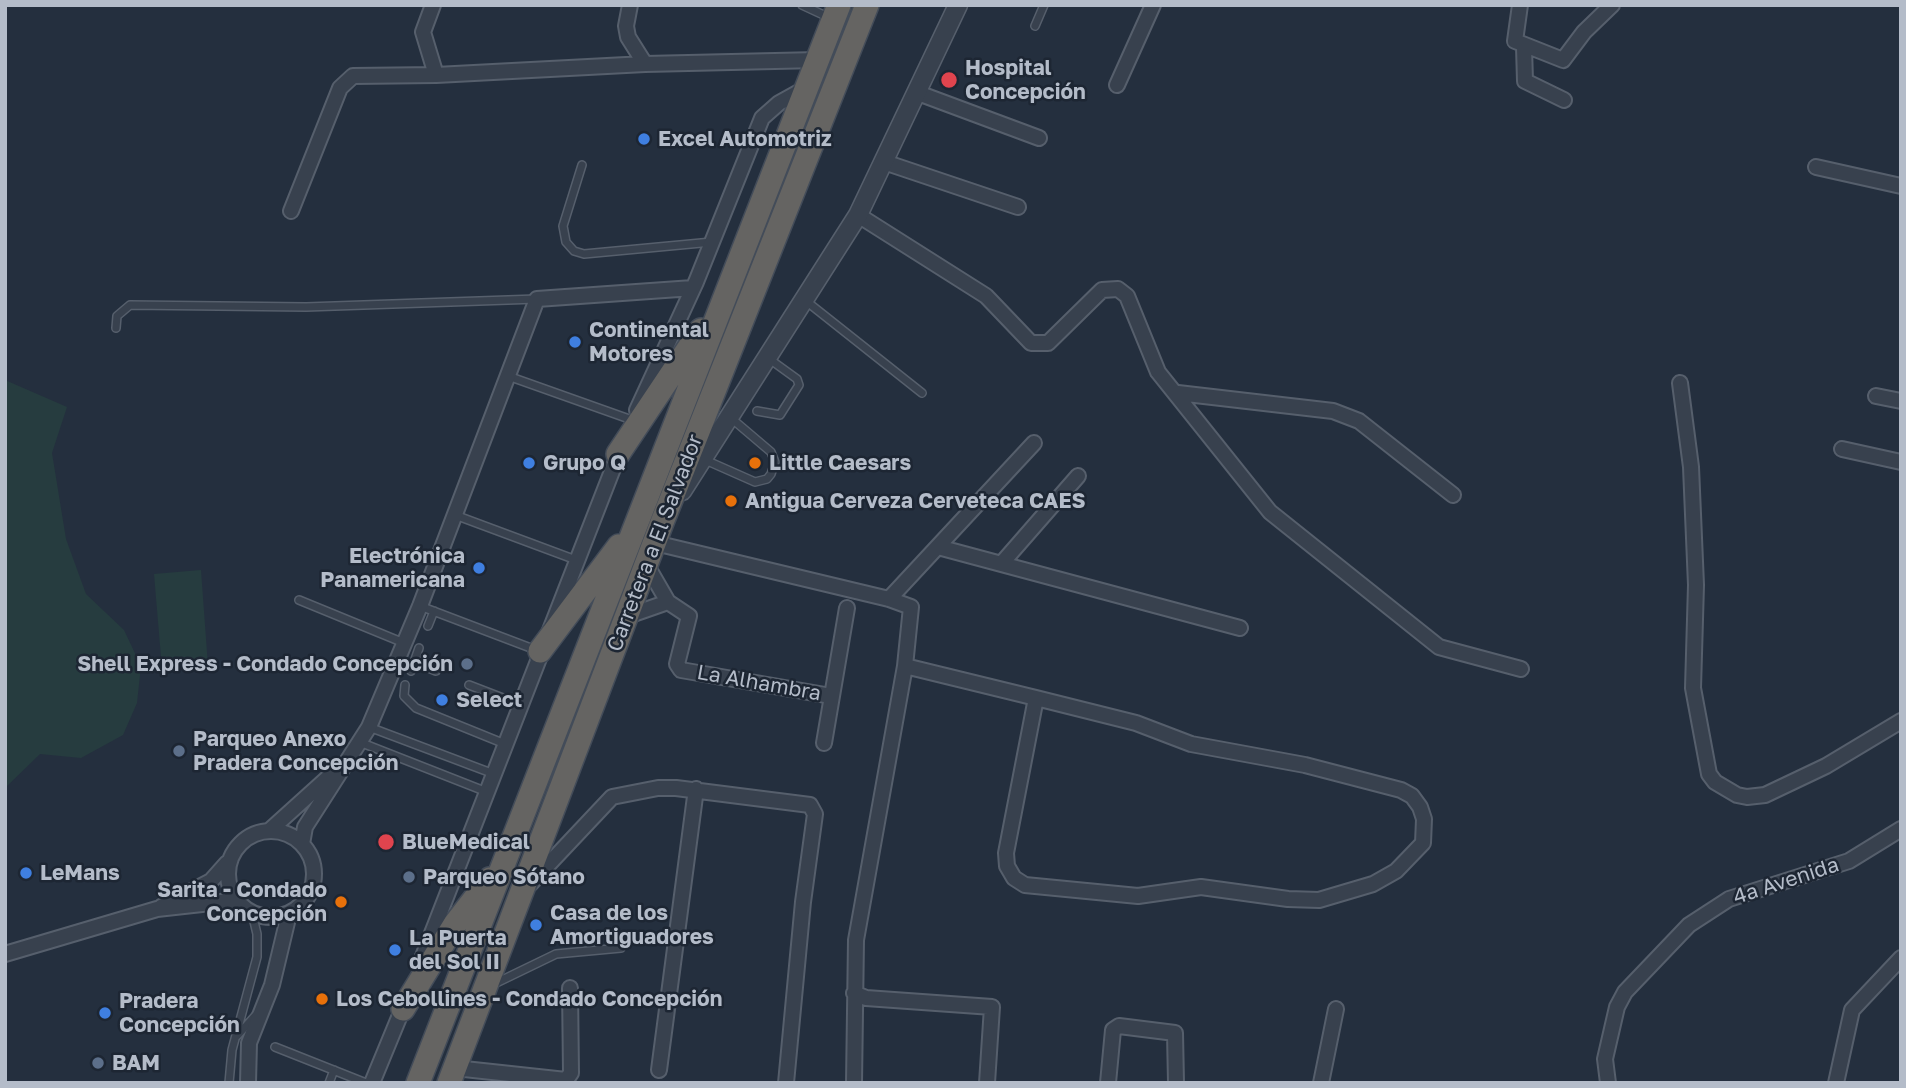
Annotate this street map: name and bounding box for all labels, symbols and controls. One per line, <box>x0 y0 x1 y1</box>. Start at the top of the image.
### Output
place label: Hospital Concepción <box>965 55 1086 105</box>
marker: Hospital Concepción <box>939 70 959 90</box>
place label: Excel Automotriz <box>658 126 832 152</box>
marker: Excel Automotriz <box>636 131 652 147</box>
place label: Continental Motores <box>589 317 709 367</box>
marker: Continental Motores <box>567 334 583 350</box>
street label: Carretera a El Salvador <box>602 431 708 655</box>
place label: Grupo Q <box>543 450 626 476</box>
place label: Little Caesars <box>769 450 911 476</box>
marker: Grupo Q <box>521 455 537 471</box>
marker: Little Caesars <box>747 455 763 471</box>
place label: Antigua Cerveza Cerveteca CAES <box>745 488 1086 514</box>
marker: Antigua Cerveza Cerveteca CAES <box>723 493 739 509</box>
place label: Electrónica Panamericana <box>320 543 465 593</box>
marker: Electrónica Panamericana <box>471 560 487 576</box>
place label: Shell Express - Condado Concepción <box>77 651 453 677</box>
marker: Shell Express - Condado Concepción <box>459 656 475 672</box>
street label: La Alhambra <box>695 660 823 706</box>
place label: Select <box>456 687 522 713</box>
marker: Select <box>434 692 450 708</box>
place label: Parqueo Anexo Pradera Concepción <box>193 726 398 776</box>
marker: Parqueo Anexo Pradera Concepción <box>171 743 187 759</box>
place label: BlueMedical <box>402 829 530 855</box>
marker: BlueMedical <box>376 832 396 852</box>
street label: 4a Avenida <box>1730 852 1842 910</box>
place label: LeMans <box>40 860 120 886</box>
place label: Parqueo Sótano <box>423 864 585 890</box>
marker: LeMans <box>18 865 34 881</box>
marker: Parqueo Sótano <box>401 869 417 885</box>
place label: Sarita - Condado Concepción <box>157 877 327 927</box>
marker: Sarita - Condado Concepción <box>333 894 349 910</box>
place label: Casa de los Amortiguadores <box>550 900 714 950</box>
marker: Casa de los Amortiguadores <box>528 917 544 933</box>
place label: La Puerta del Sol II <box>409 925 507 975</box>
marker: La Puerta del Sol II <box>387 942 403 958</box>
place label: Los Cebollines - Condado Concepción <box>336 986 722 1012</box>
place label: Pradera Concepción <box>119 988 240 1038</box>
marker: Los Cebollines - Condado Concepción <box>314 991 330 1007</box>
marker: Pradera Concepción <box>97 1005 113 1021</box>
place label: BAM <box>112 1050 160 1076</box>
marker: BAM <box>90 1055 106 1071</box>

